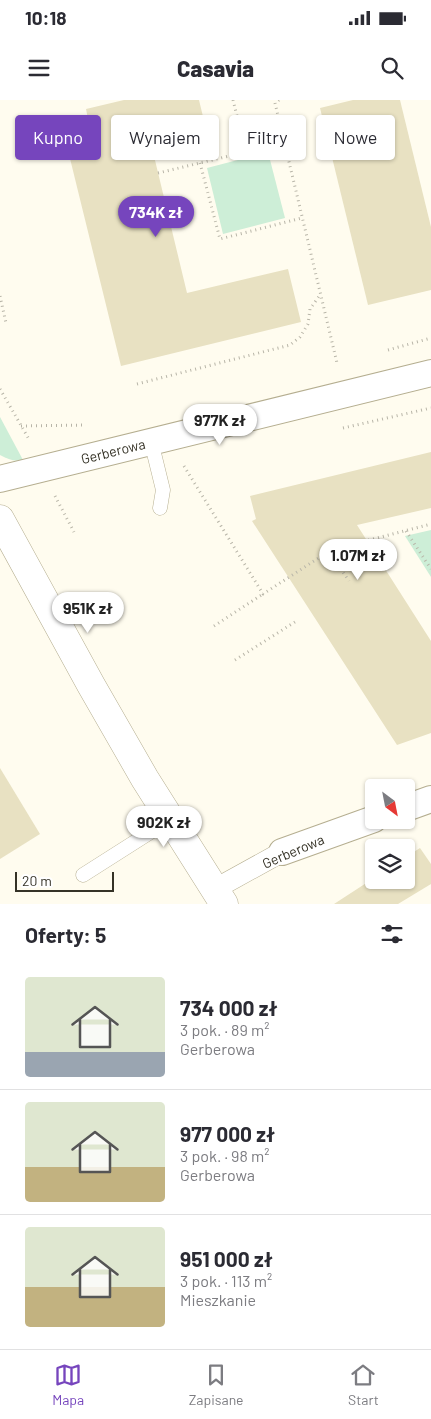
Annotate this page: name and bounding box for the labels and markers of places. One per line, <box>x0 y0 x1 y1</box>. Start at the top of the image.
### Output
pin: 734K zł <box>110 196 202 238</box>
pin: 977K zł <box>174 404 266 446</box>
pin: 1.07M zł <box>306 538 410 581</box>
pin: 951K zł <box>42 592 134 634</box>
pin: 902K zł <box>118 806 210 848</box>

